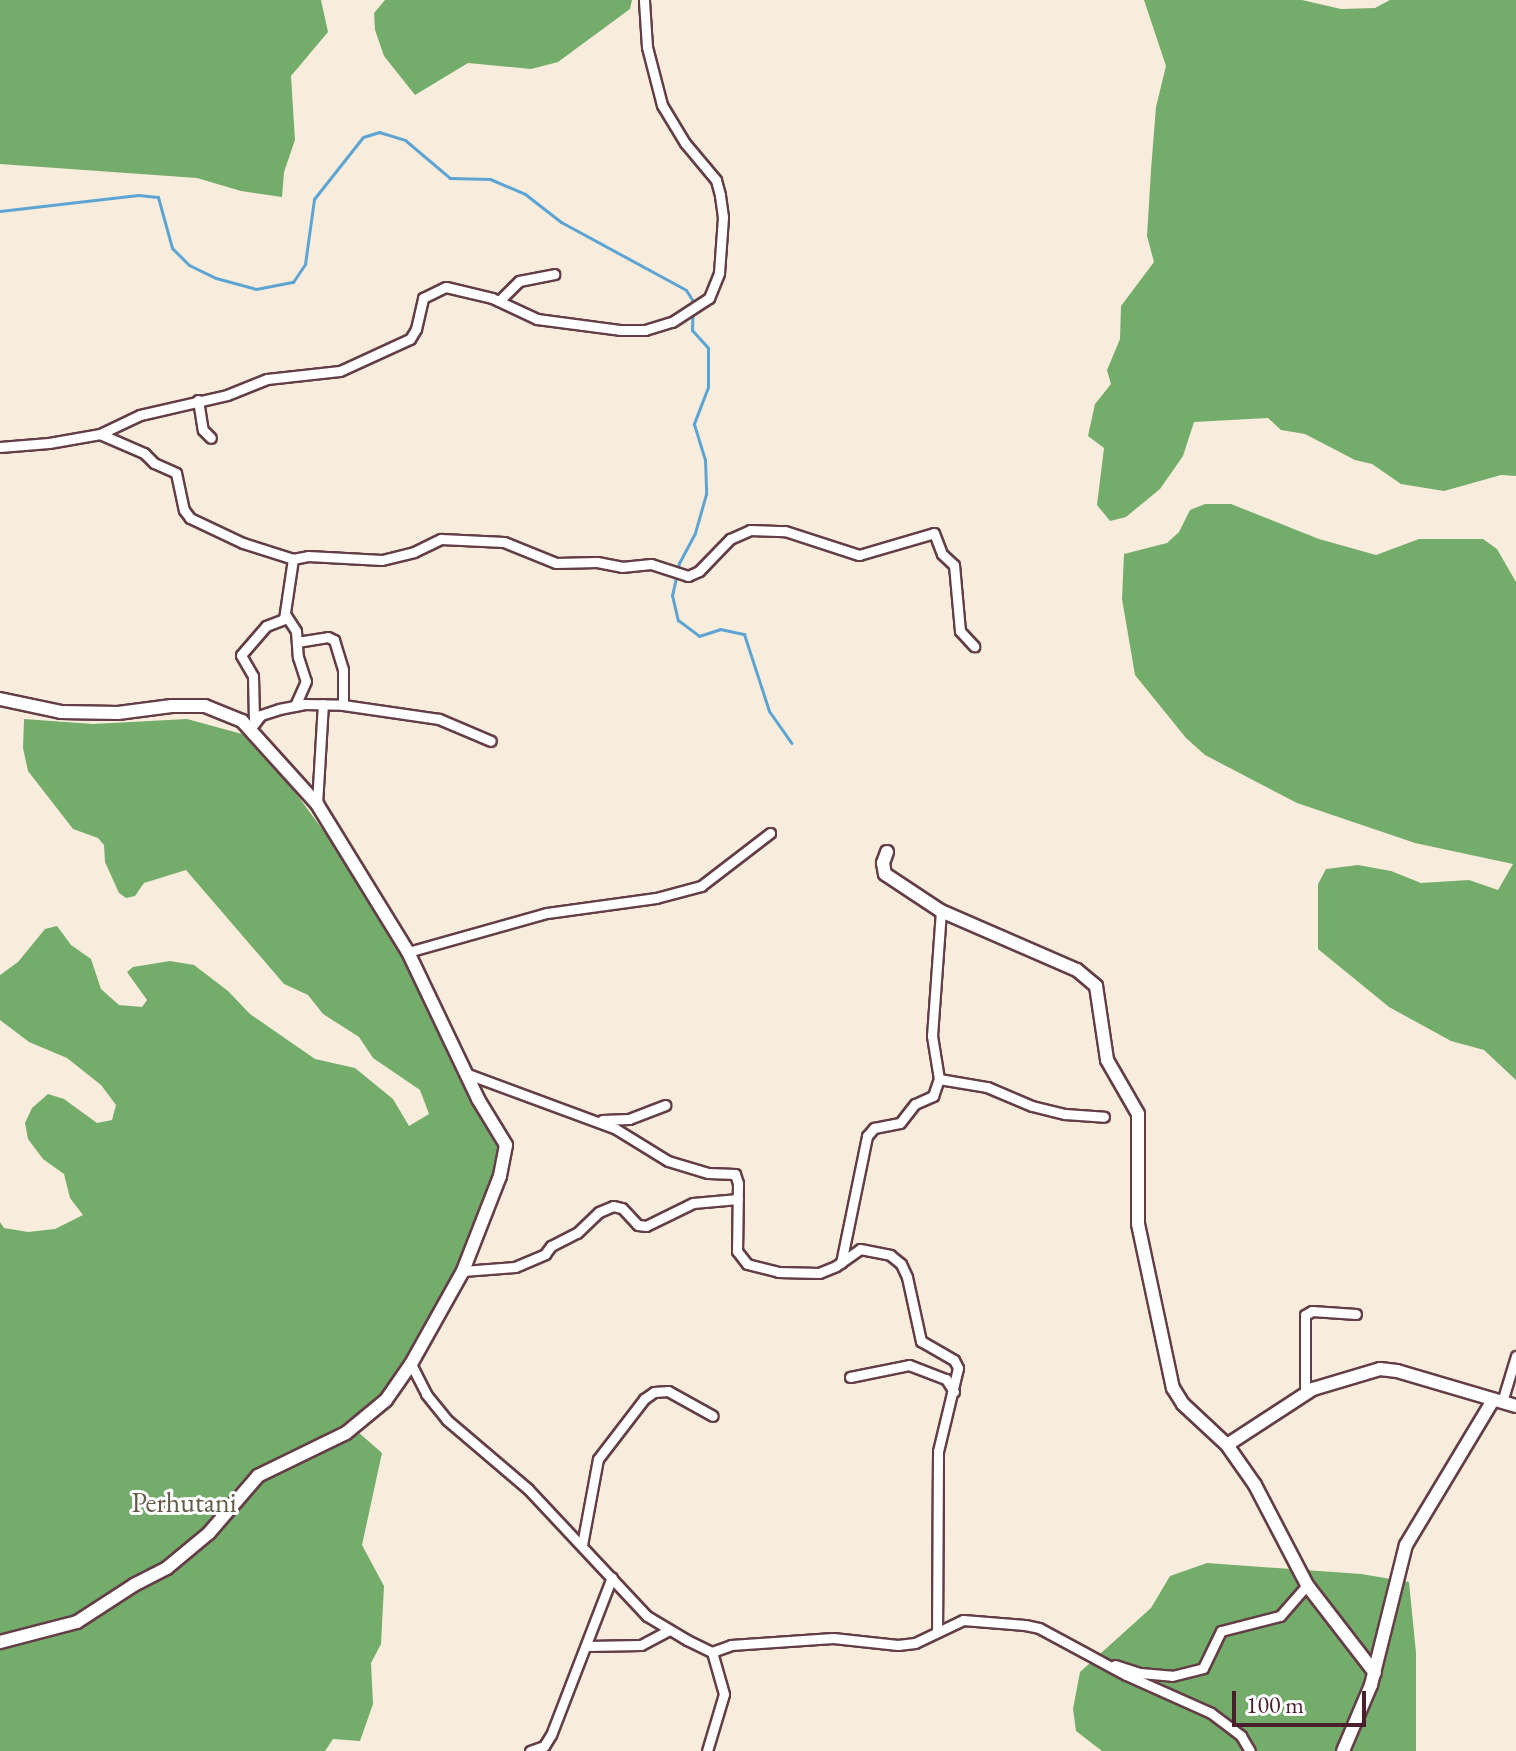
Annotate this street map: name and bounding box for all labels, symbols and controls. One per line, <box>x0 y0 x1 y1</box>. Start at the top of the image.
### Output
park label: Perhutani <box>131 1485 237 1519</box>
scale bar <box>1236 1675 1370 1725</box>
text: 100 m <box>1246 1689 1304 1720</box>

